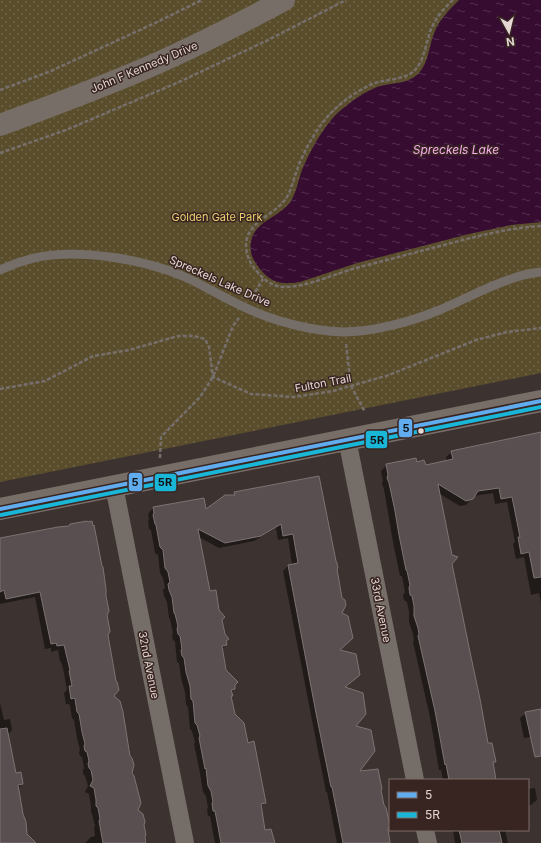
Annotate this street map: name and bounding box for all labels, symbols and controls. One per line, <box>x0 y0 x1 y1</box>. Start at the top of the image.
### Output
north arrow <box>489 12 529 52</box>
text: N <box>505 34 516 49</box>
street label: John F Kennedy Drive <box>88 38 200 96</box>
water label: Spreckels Lake <box>413 142 499 157</box>
park label: Golden Gate Park <box>171 210 263 224</box>
street label: Spreckels Lake Drive <box>167 252 273 310</box>
street label: Fulton Trail <box>294 371 352 395</box>
line badge: 5 <box>398 418 413 438</box>
text: 5 <box>402 421 410 435</box>
unlabelled marker <box>416 426 426 436</box>
line badge: 5R <box>365 430 388 449</box>
text: 5R <box>370 433 384 447</box>
line badge: 5 <box>128 472 143 492</box>
line badge: 5R <box>154 473 177 492</box>
text: 5 <box>131 475 139 489</box>
text: 5R <box>158 475 172 489</box>
street label: 33rd Avenue <box>368 576 394 644</box>
street label: 32nd Avenue <box>136 630 162 700</box>
legend <box>389 779 529 831</box>
text: 5 <box>425 787 432 802</box>
text: 5R <box>425 807 440 822</box>

